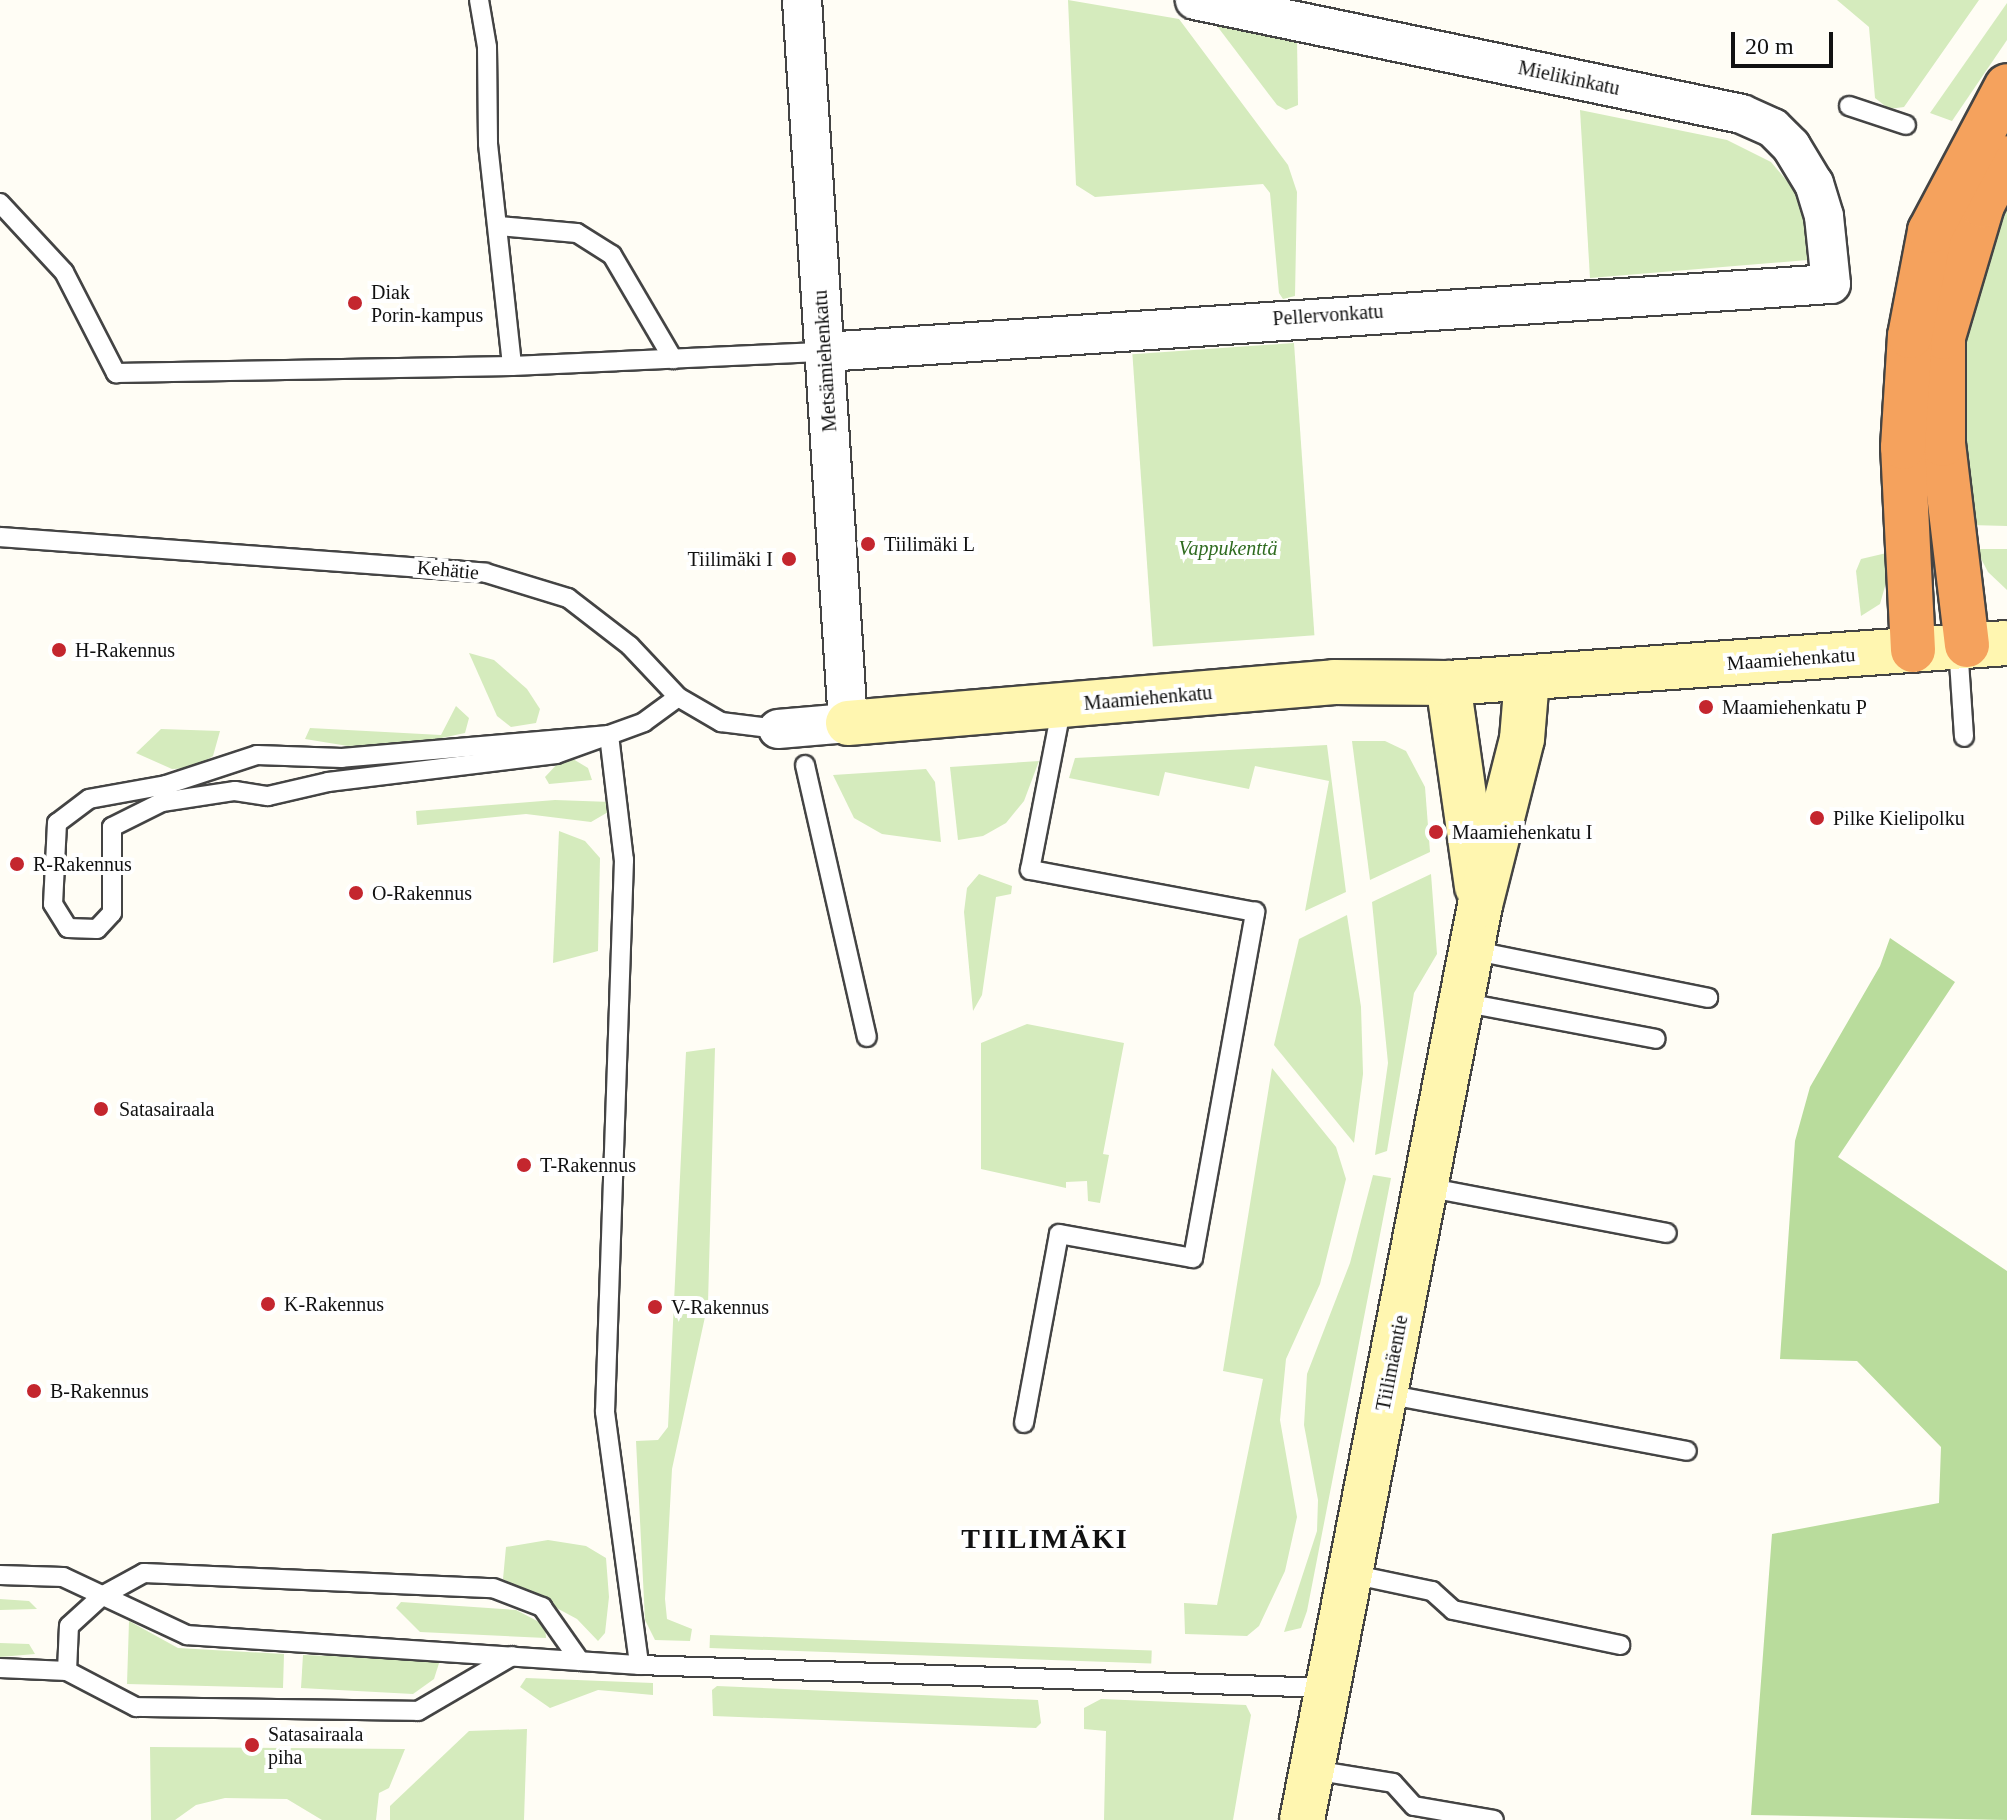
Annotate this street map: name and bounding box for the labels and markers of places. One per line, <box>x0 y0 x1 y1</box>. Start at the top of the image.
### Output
place label: Diak Porin-kampus <box>371 280 483 327</box>
marker: Diak Porin-kampus <box>346 294 364 312</box>
place label: Tiilimäki L <box>884 532 975 556</box>
marker: Tiilimäki L <box>859 535 877 553</box>
place label: Tiilimäki I <box>688 547 773 571</box>
marker: Tiilimäki I <box>780 550 798 568</box>
place label: H-Rakennus <box>75 638 175 662</box>
marker: H-Rakennus <box>50 641 68 659</box>
place label: Maamiehenkatu P <box>1722 695 1867 719</box>
marker: Maamiehenkatu P <box>1697 698 1715 716</box>
place label: Pilke Kielipolku <box>1833 806 1965 830</box>
marker: Pilke Kielipolku <box>1808 809 1826 827</box>
place label: Maamiehenkatu I <box>1452 820 1592 844</box>
marker: Maamiehenkatu I <box>1427 823 1445 841</box>
place label: R-Rakennus <box>33 852 132 876</box>
marker: R-Rakennus <box>8 855 26 873</box>
place label: O-Rakennus <box>372 881 472 905</box>
marker: O-Rakennus <box>347 884 365 902</box>
place label: Satasairaala <box>119 1097 214 1121</box>
marker: Satasairaala <box>90 1098 112 1120</box>
place label: T-Rakennus <box>540 1153 636 1177</box>
marker: T-Rakennus <box>515 1156 533 1174</box>
place label: K-Rakennus <box>284 1292 384 1316</box>
marker: K-Rakennus <box>259 1295 277 1313</box>
place label: V-Rakennus <box>671 1295 769 1319</box>
marker: V-Rakennus <box>646 1298 664 1316</box>
place label: B-Rakennus <box>50 1379 149 1403</box>
marker: B-Rakennus <box>25 1382 43 1400</box>
place label: Satasairaala piha <box>268 1722 363 1769</box>
marker: Satasairaala piha <box>243 1736 261 1754</box>

